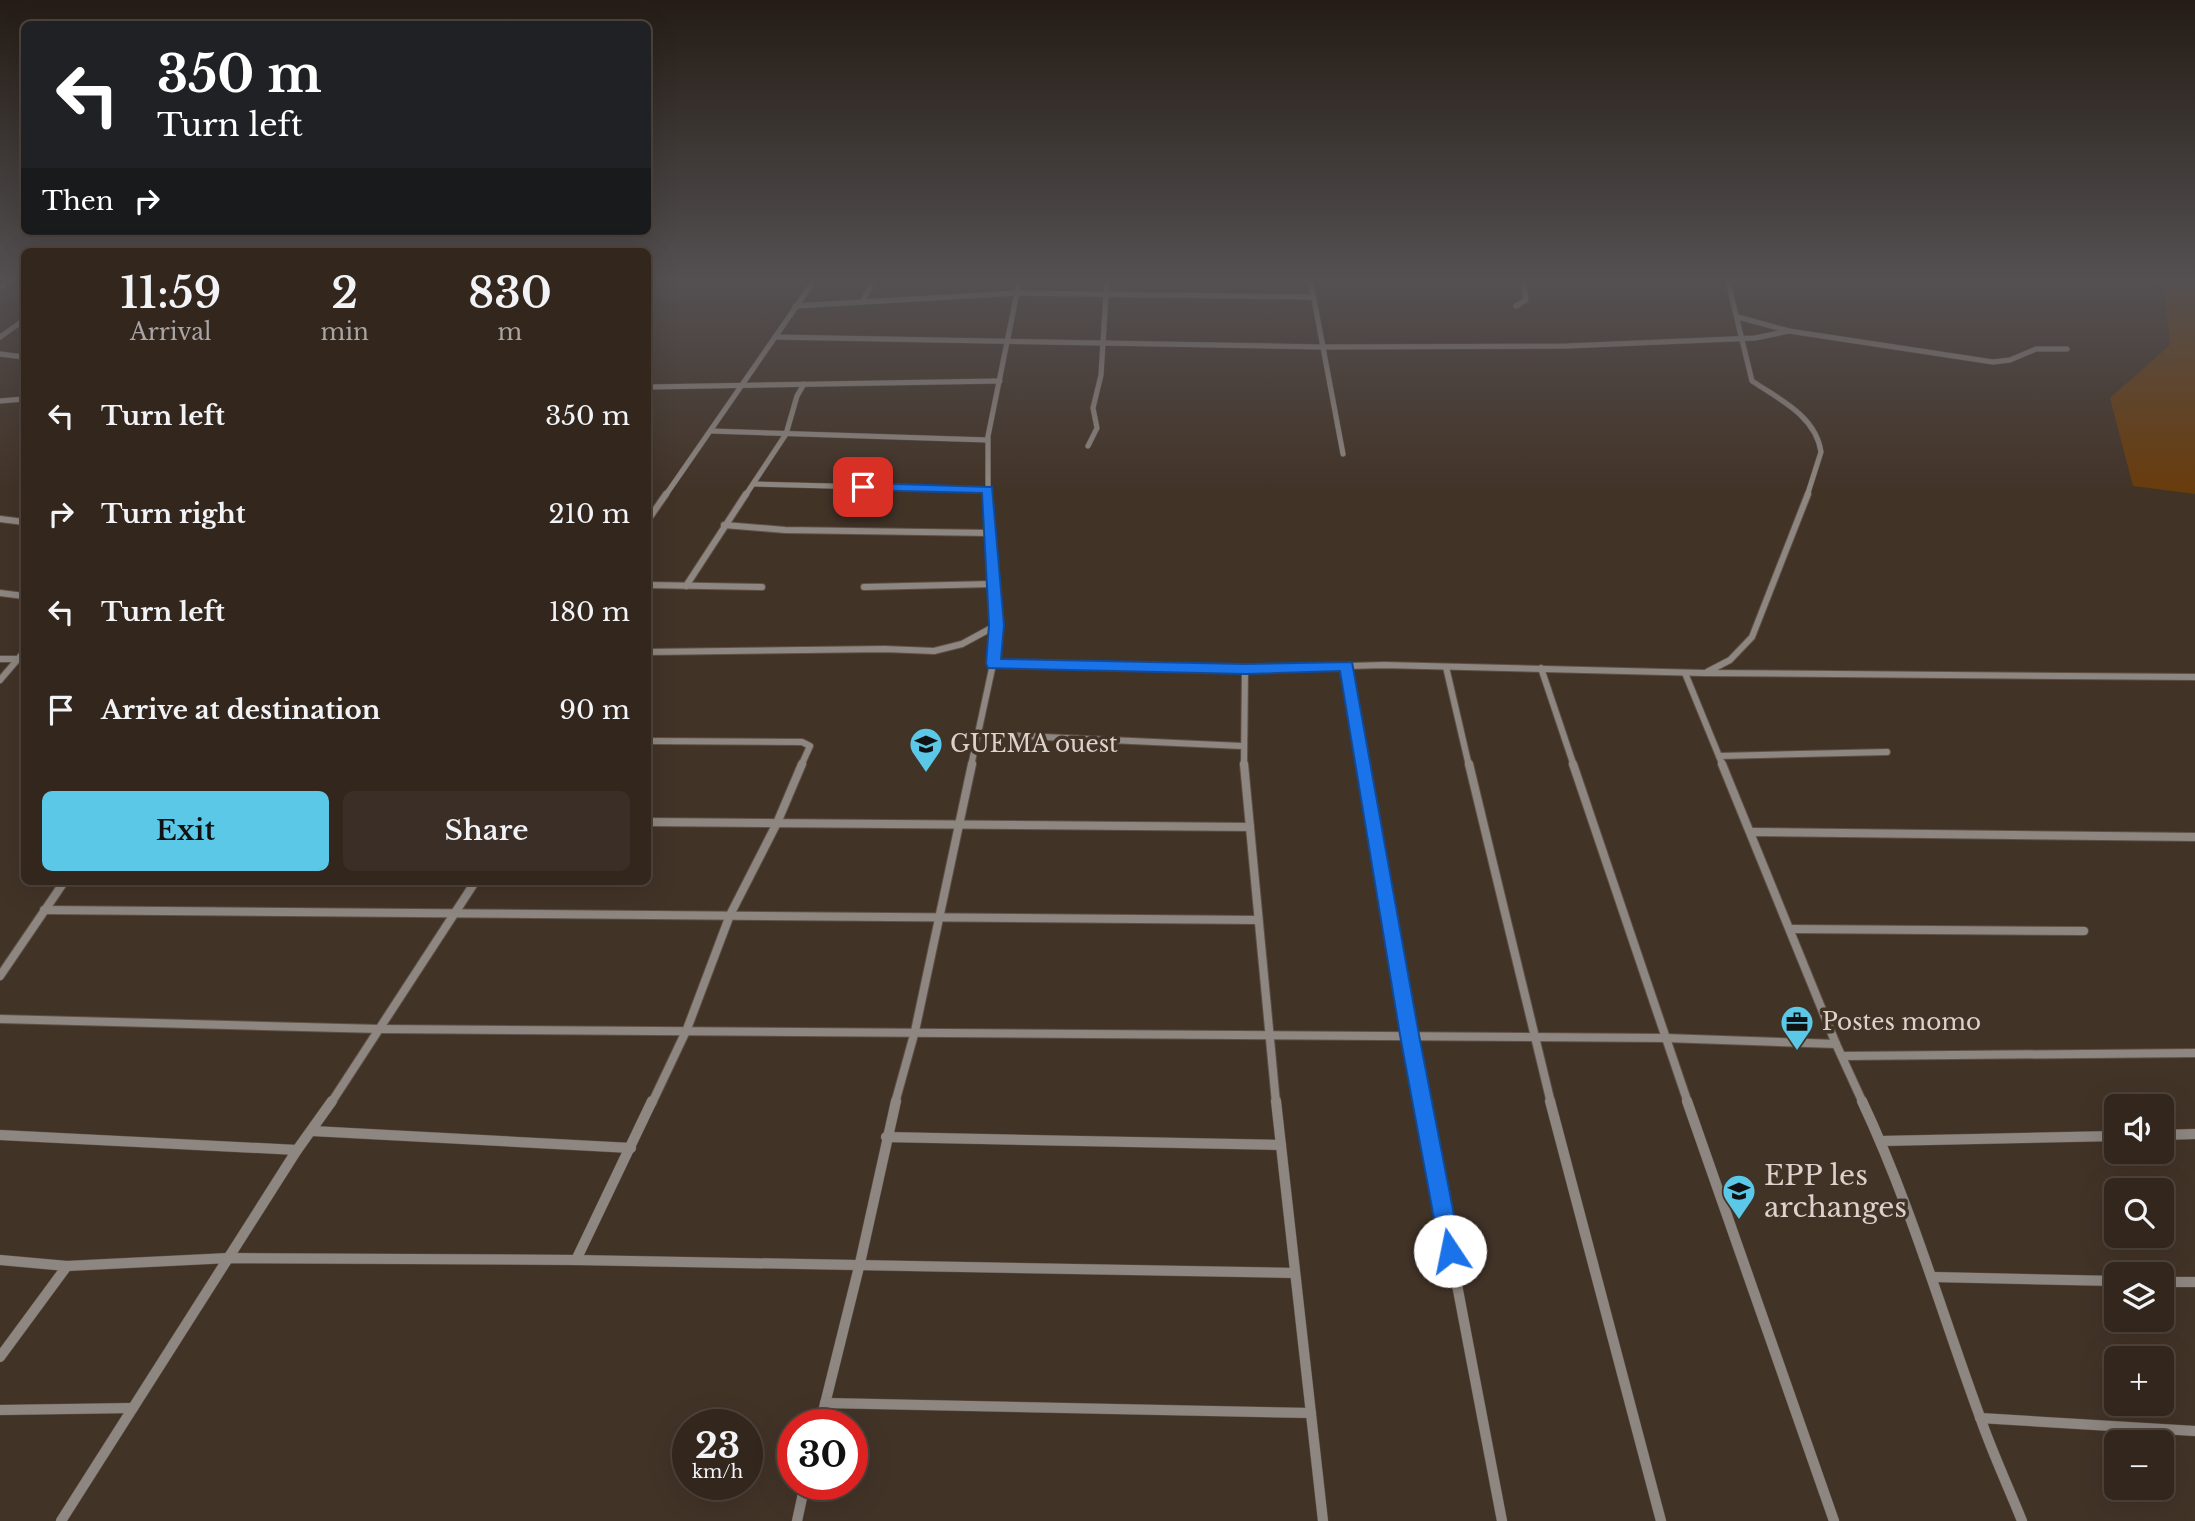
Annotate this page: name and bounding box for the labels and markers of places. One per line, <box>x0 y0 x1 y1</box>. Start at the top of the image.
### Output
pin <box>833 457 893 517</box>
school or university icon: GUEMA ouest <box>907 725 945 774</box>
place label: GUEMA ouest <box>950 730 1118 758</box>
office icon: Postes momo <box>1778 1003 1816 1052</box>
place label: Postes momo <box>1822 1008 1981 1036</box>
place label: EPP les archanges <box>1764 1158 1907 1225</box>
school or university icon: EPP les archanges <box>1720 1172 1758 1221</box>

